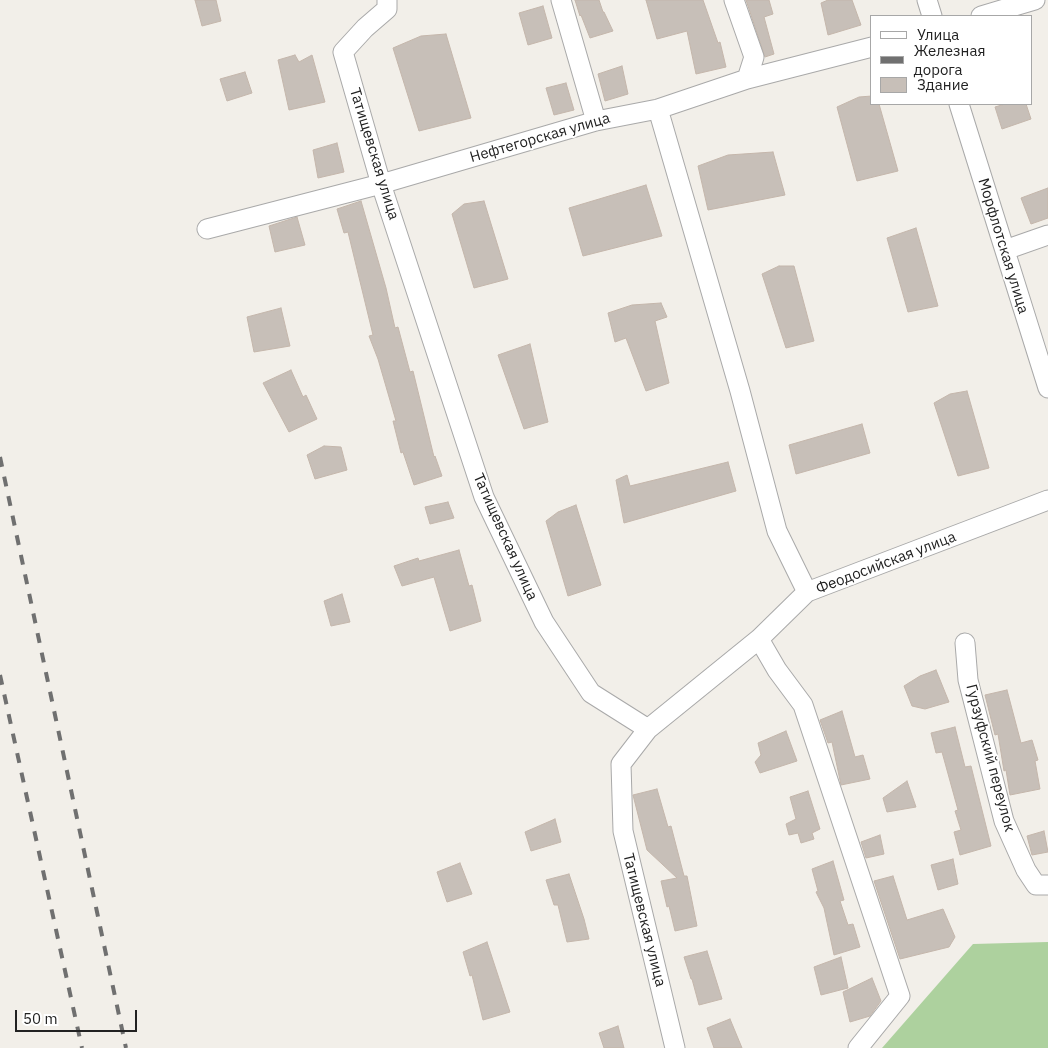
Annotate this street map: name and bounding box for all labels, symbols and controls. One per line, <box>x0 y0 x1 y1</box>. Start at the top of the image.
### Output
legend <box>870 15 1033 105</box>
text: Улица <box>917 25 959 44</box>
text: Железная дорога <box>914 41 985 79</box>
text: Здание <box>917 75 969 94</box>
street label: Татищевская улица <box>345 86 403 222</box>
street label: Нефтегорская улица <box>468 109 612 167</box>
street label: Морфлотская улица <box>974 176 1032 316</box>
street label: Татищевская улица <box>469 471 541 603</box>
street label: Феодосийская улица <box>813 528 959 598</box>
street label: Гурзуфский переулок <box>962 682 1018 834</box>
street label: Татищевская улица <box>619 851 669 989</box>
scale bar <box>18 1000 140 1032</box>
text: 50 m <box>23 1009 58 1028</box>

